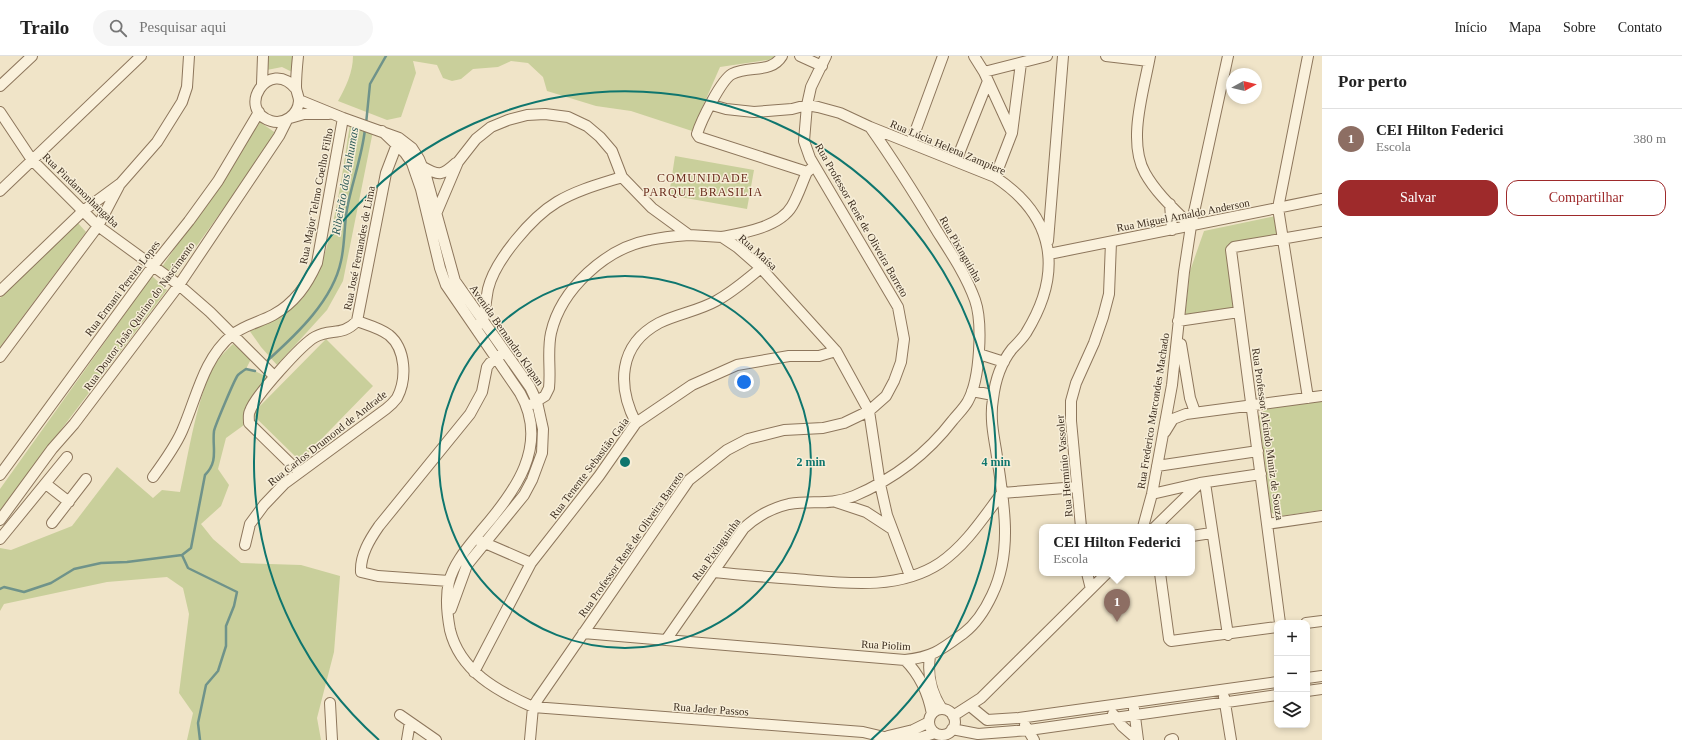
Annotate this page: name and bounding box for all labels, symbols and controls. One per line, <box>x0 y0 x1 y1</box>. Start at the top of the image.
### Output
search box <box>93 10 373 46</box>
text: Trailo <box>20 17 69 38</box>
icon: search <box>107 17 129 39</box>
text: Pesquisar aqui <box>139 19 226 35</box>
text: Início <box>1454 20 1487 35</box>
text: Mapa <box>1509 20 1541 35</box>
text: Sobre <box>1563 20 1596 35</box>
text: Contato <box>1618 20 1662 35</box>
north arrow <box>1226 68 1262 104</box>
text: Por perto <box>1338 72 1407 91</box>
street label: Rua Lúcia Helena Zampiere <box>888 117 1008 177</box>
text: CEI Hilton Federici <box>1376 122 1504 138</box>
street label: Rua Major Telmo Coelho Filho <box>297 126 335 265</box>
water label: Ribeirão das Anhumas <box>328 126 361 237</box>
text: 1 <box>1348 131 1354 146</box>
text: 380 m <box>1633 131 1666 146</box>
text: Escola <box>1376 139 1411 154</box>
street label: Rua Professor Renê de Oliveira Barreto <box>813 141 911 299</box>
street label: Rua Pindamonhangaba <box>40 150 122 230</box>
district label: COMUNIDADE PARQUE BRASILIA <box>643 171 763 199</box>
button: Salvar <box>1338 180 1498 216</box>
button: Compartilhar <box>1506 180 1666 216</box>
street label: Rua José Fernandes de Lima <box>341 185 377 311</box>
street label: Rua Miguel Arnaldo Anderson <box>1115 196 1251 234</box>
street label: Rua Pixinguinha <box>937 214 985 284</box>
street label: Rua Maísa <box>736 232 780 272</box>
street label: Rua Ermani Pereira Lopes <box>82 238 162 338</box>
street label: Rua Doutor João Quirino do Nascimento <box>81 239 197 393</box>
street label: Avenida Bernandro Klapan <box>468 282 547 388</box>
street label: Rua Frederico Marcondes Machado <box>1135 332 1171 490</box>
street label: Rua Professor Alcindo Muniz de Souza <box>1250 347 1286 521</box>
your location <box>734 372 754 392</box>
street label: Rua Carlos Drumond de Andrade <box>265 388 389 488</box>
street label: Rua Hermínio Vassoler <box>1054 414 1074 518</box>
street label: Rua Tenente Sebastião Gaia <box>547 415 631 521</box>
centre of rings <box>618 455 632 469</box>
text: 2 min <box>796 455 826 469</box>
text: 4 min <box>981 455 1011 469</box>
street label: Rua Professor Renê de Oliveira Barreto <box>576 468 686 619</box>
street label: Rua Pixinguinha <box>690 516 743 582</box>
popup <box>1039 524 1195 576</box>
text: CEI Hilton Federici <box>1053 534 1181 550</box>
text: Escola <box>1053 551 1088 566</box>
pin: 1 <box>1104 589 1130 622</box>
map controls <box>1274 620 1310 728</box>
button: + <box>1274 620 1310 656</box>
street label: Rua Piolim <box>861 638 912 652</box>
button: − <box>1274 656 1310 692</box>
button: layers <box>1274 692 1310 728</box>
street label: Rua Jader Passos <box>673 700 749 718</box>

